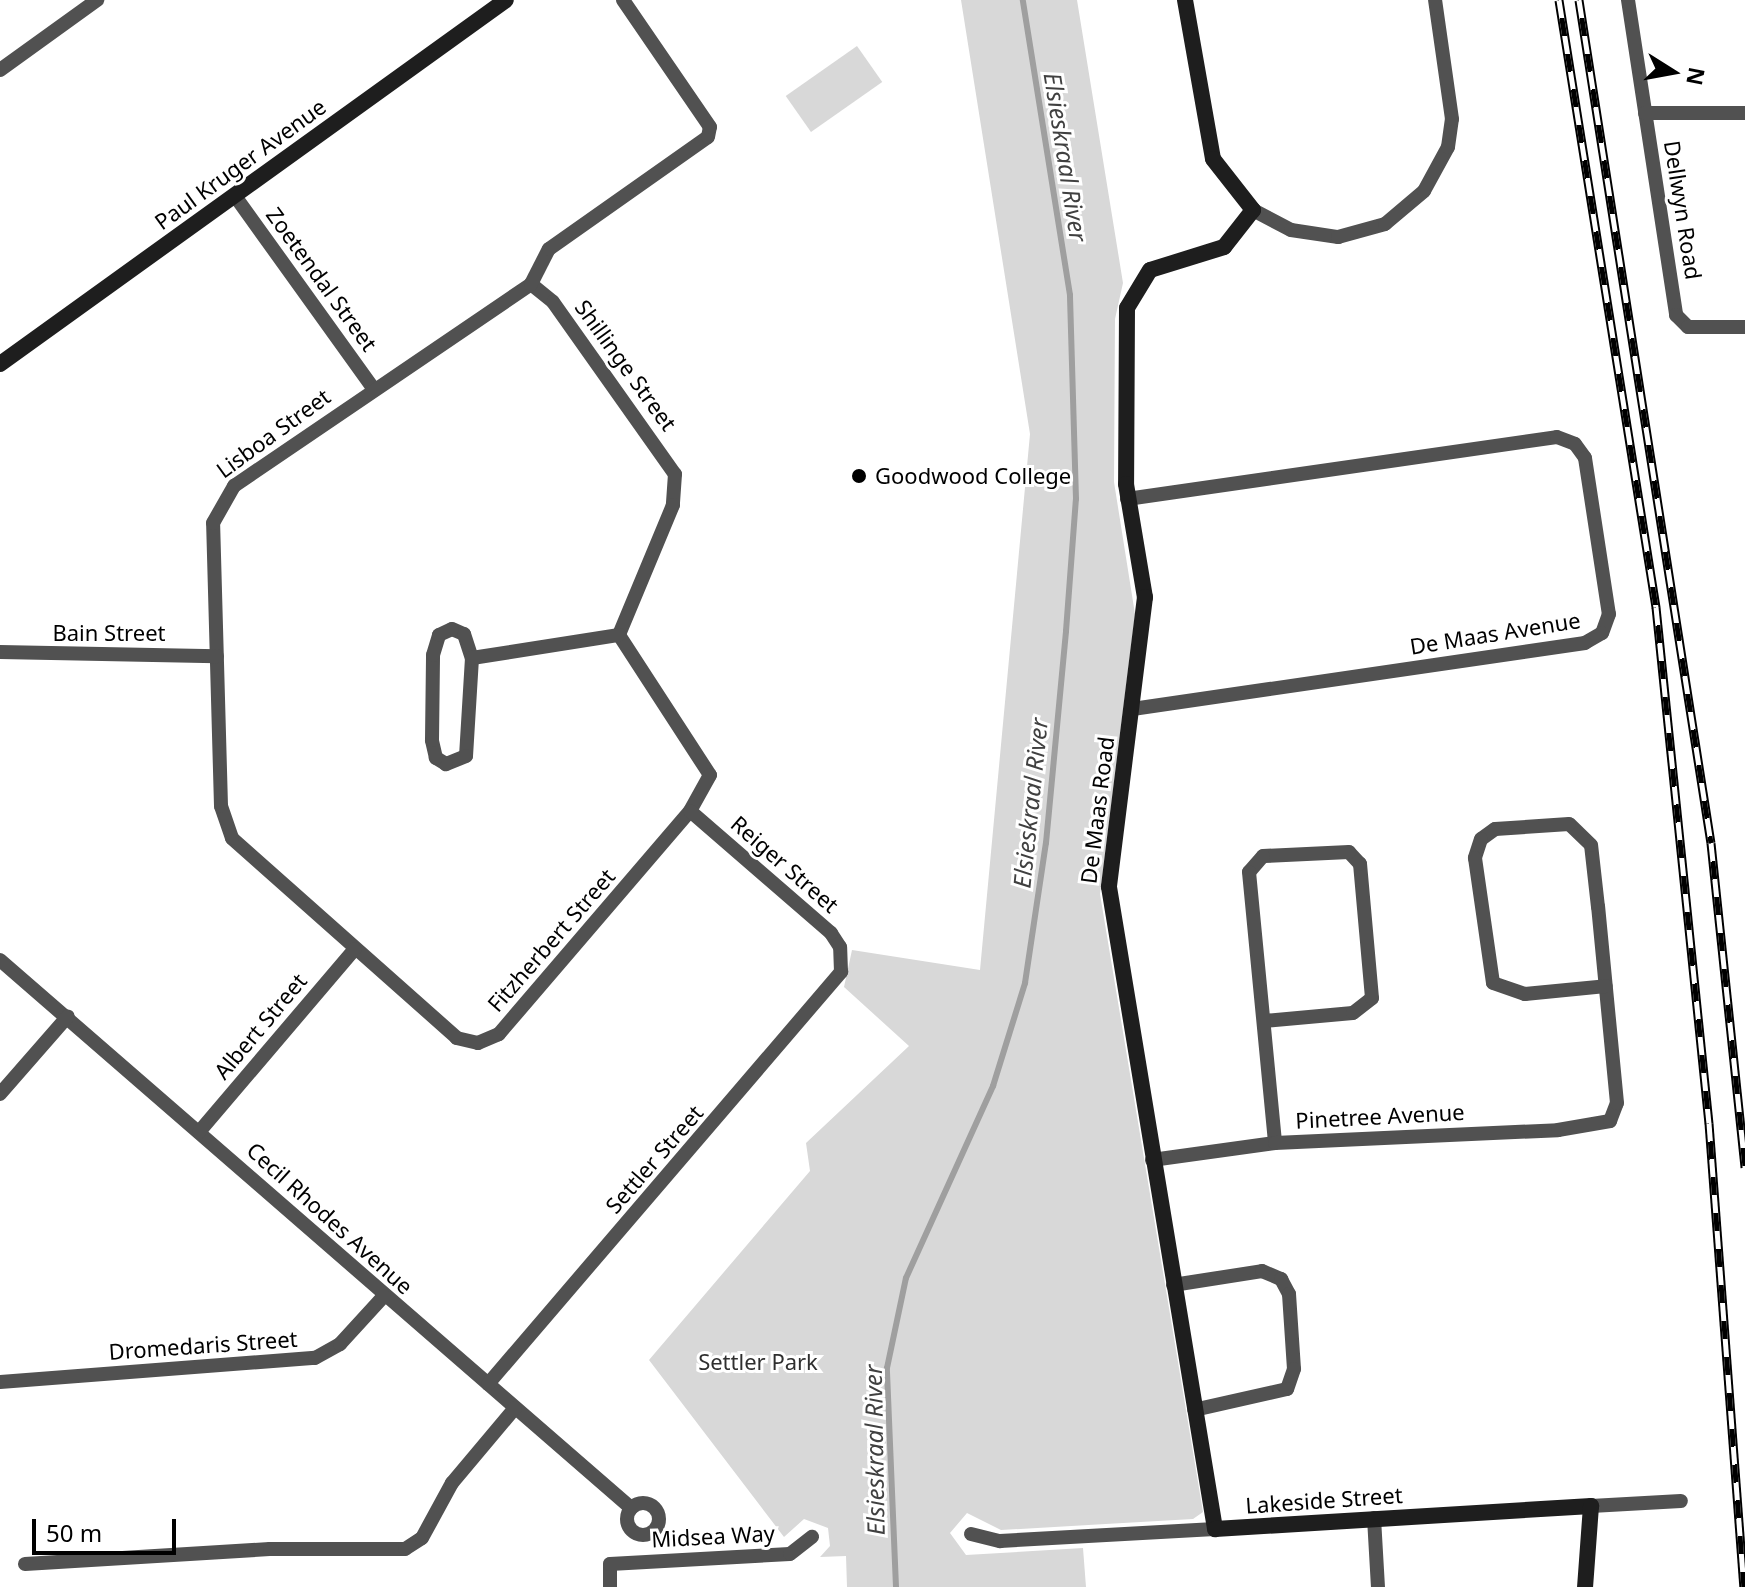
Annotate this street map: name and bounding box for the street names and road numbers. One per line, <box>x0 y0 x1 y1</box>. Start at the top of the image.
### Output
street label: Paul Kruger Avenue <box>149 93 331 235</box>
street label: Dellwyn Road <box>1659 139 1707 281</box>
street label: Zoetendal Street <box>261 202 383 356</box>
street label: Shillinge Street <box>570 295 682 435</box>
street label: Lisboa Street <box>211 383 335 483</box>
street label: De Maas Avenue <box>1408 606 1582 660</box>
street label: Bain Street <box>52 620 166 646</box>
street label: De Maas Road <box>1075 735 1119 885</box>
street label: Reiger Street <box>726 810 844 918</box>
street label: Fitzherbert Street <box>482 863 620 1017</box>
street label: Albert Street <box>208 968 312 1084</box>
street label: Pinetree Avenue <box>1295 1098 1465 1134</box>
street label: Settler Street <box>600 1100 708 1218</box>
street label: Cecil Rhodes Avenue <box>242 1137 418 1299</box>
street label: Dromedaris Street <box>108 1325 298 1365</box>
street label: Lakeside Street <box>1245 1481 1403 1519</box>
street label: Midsea Way <box>651 1520 775 1552</box>

